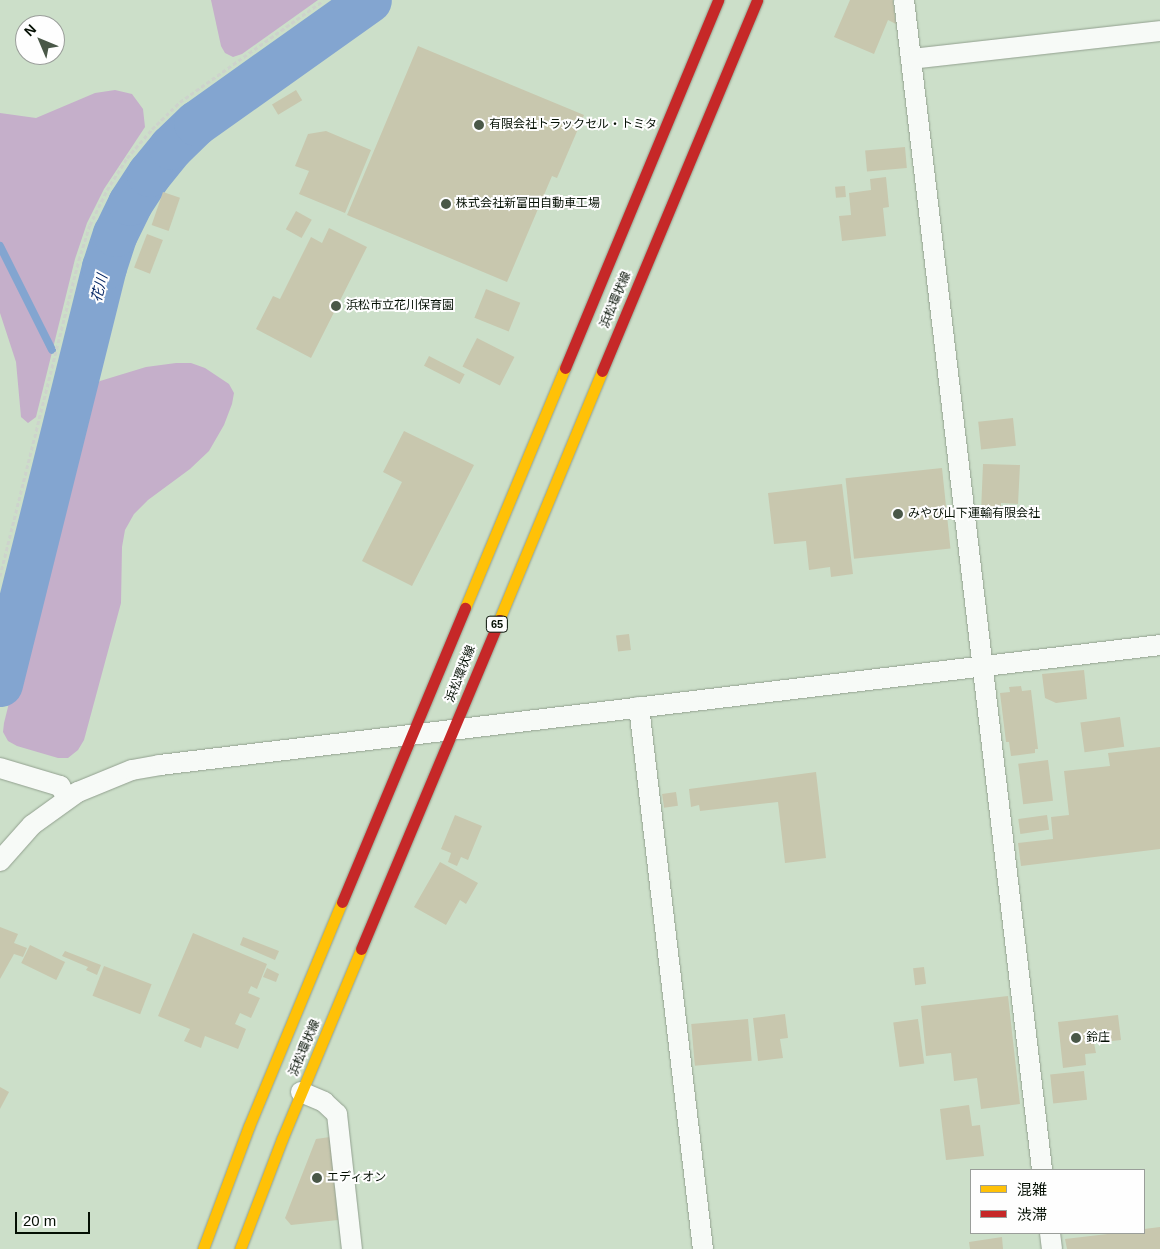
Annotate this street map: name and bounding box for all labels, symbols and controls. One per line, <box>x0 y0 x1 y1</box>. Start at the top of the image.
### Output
north arrow <box>15 15 65 65</box>
text: N <box>21 21 39 39</box>
place label: 有限会社トラックセル・トミタ <box>489 118 657 132</box>
marker: 有限会社トラックセル・トミタ <box>473 119 485 131</box>
place label: 株式会社新富田自動車工場 <box>456 197 600 211</box>
marker: 株式会社新富田自動車工場 <box>440 198 452 210</box>
street label: 浜松環状線 <box>598 270 634 330</box>
water label: 花川 <box>87 272 111 304</box>
place label: 浜松市立花川保育園 <box>346 299 454 313</box>
marker: 浜松市立花川保育園 <box>330 300 342 312</box>
place label: みやび山下運輸有限会社 <box>908 507 1040 521</box>
marker: みやび山下運輸有限会社 <box>892 508 904 520</box>
road number: 65 <box>486 616 508 632</box>
street label: 浜松環状線 <box>443 643 479 705</box>
street label: 浜松環状線 <box>287 1018 323 1078</box>
place label: 鈴庄 <box>1086 1031 1110 1045</box>
marker: 鈴庄 <box>1070 1032 1082 1044</box>
legend <box>970 1169 1145 1234</box>
place label: エディオン <box>327 1171 387 1185</box>
marker: エディオン <box>311 1172 323 1184</box>
text: 混雑 <box>1017 1181 1047 1198</box>
scale bar <box>18 1202 92 1234</box>
text: 渋滞 <box>1017 1206 1047 1223</box>
text: 20 m <box>23 1212 56 1229</box>

